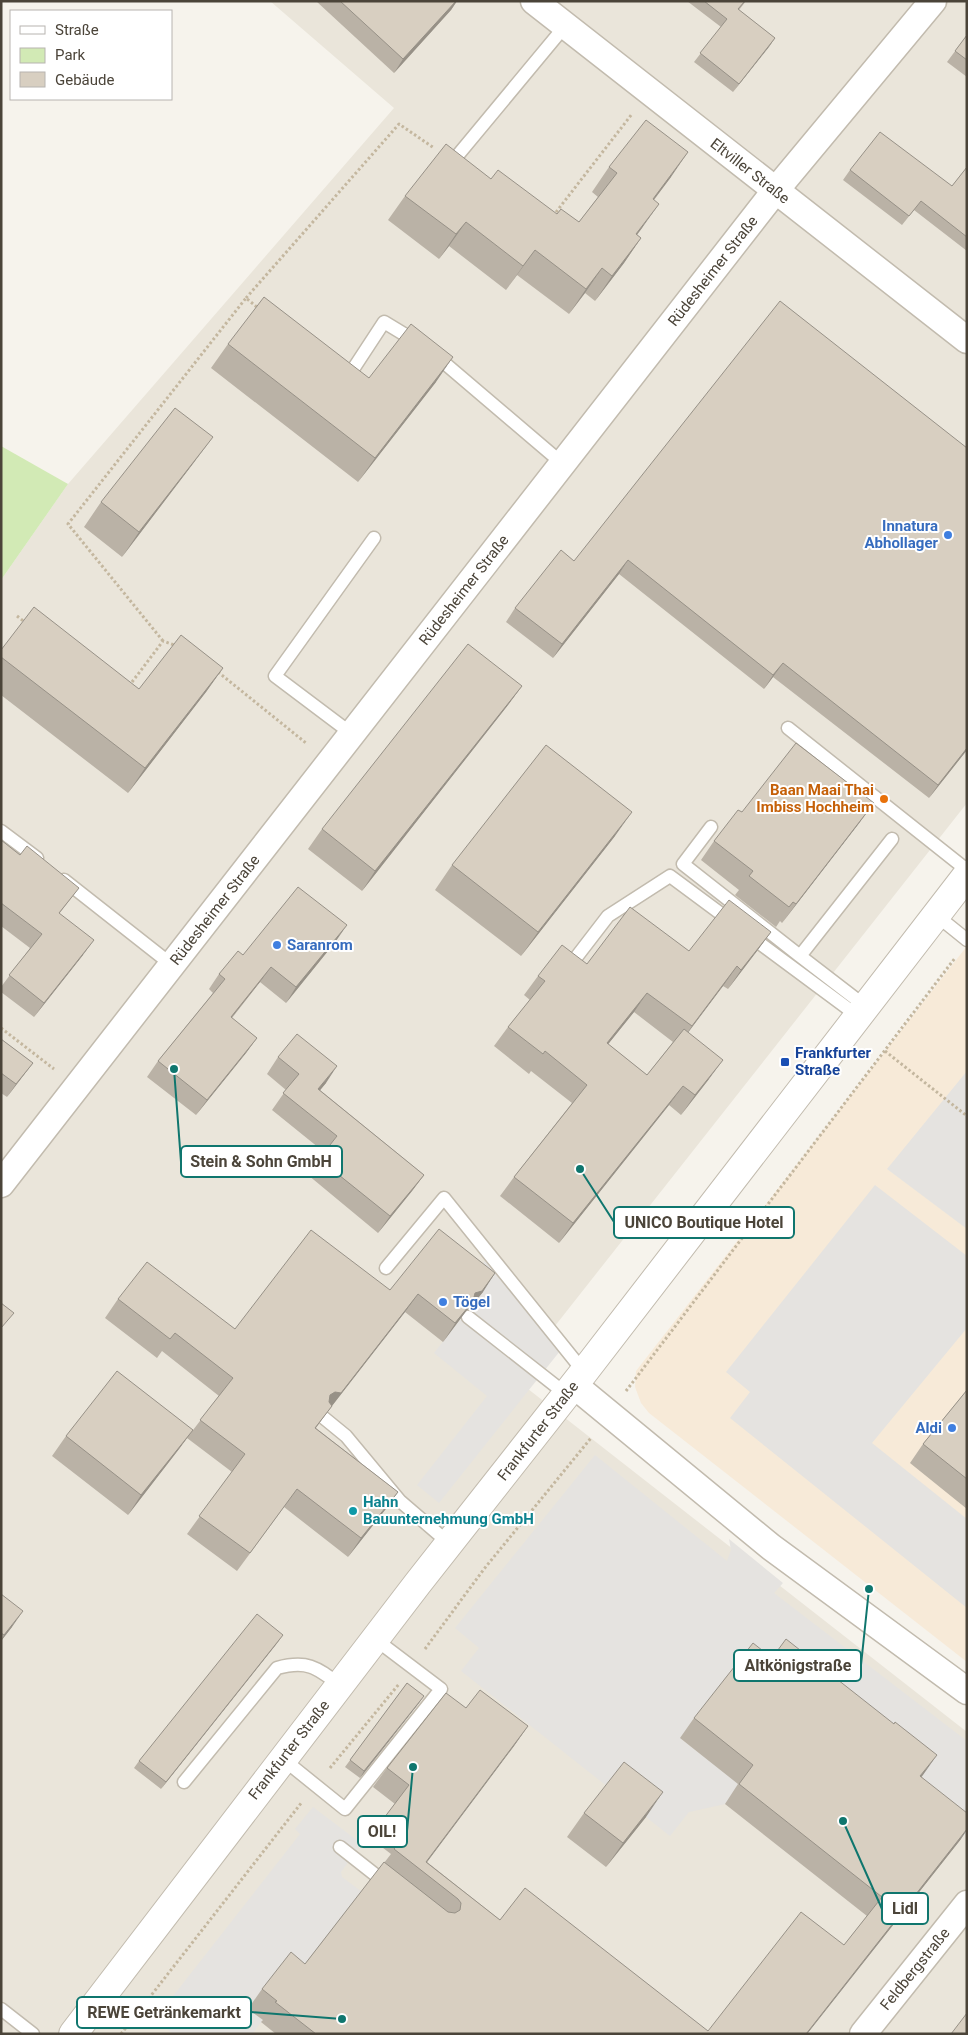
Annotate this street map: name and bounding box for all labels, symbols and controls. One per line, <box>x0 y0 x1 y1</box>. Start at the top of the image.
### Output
legend <box>10 10 172 100</box>
text: Straße <box>55 21 99 39</box>
text: Park <box>55 46 86 64</box>
text: Gebäude <box>55 71 114 89</box>
street label: Eltviller Straße <box>707 134 793 208</box>
street label: Rüdesheimer Straße <box>664 212 762 330</box>
place label: Innatura Abhollager <box>864 517 939 552</box>
marker: Innatura Abhollager <box>942 529 954 541</box>
street label: Rüdesheimer Straße <box>415 531 513 649</box>
place label: Baan Maai Thai Imbiss Hochheim <box>756 781 874 816</box>
marker: Baan Maai Thai Imbiss Hochheim <box>878 793 890 805</box>
street label: Rüdesheimer Straße <box>166 851 264 969</box>
place label: Saranrom <box>287 936 353 954</box>
marker: Saranrom <box>271 939 283 951</box>
place label: Frankfurter Straße <box>795 1044 872 1079</box>
marker: Frankfurter Straße <box>779 1056 791 1068</box>
callout: Stein & Sohn GmbH <box>181 1146 342 1177</box>
text: Stein & Sohn GmbH <box>190 1152 332 1171</box>
callout: UNICO Boutique Hotel <box>614 1207 794 1238</box>
text: UNICO Boutique Hotel <box>624 1213 784 1232</box>
place label: Tögel <box>453 1293 490 1311</box>
marker: Tögel <box>437 1296 449 1308</box>
street label: Frankfurter Straße <box>494 1378 582 1484</box>
place label: Aldi <box>916 1419 942 1437</box>
marker: Aldi <box>946 1422 958 1434</box>
place label: Hahn Bauunternehmung GmbH <box>363 1493 534 1528</box>
marker: Hahn Bauunternehmung GmbH <box>347 1505 359 1517</box>
callout: Altkönigstraße <box>734 1650 861 1681</box>
text: Altkönigstraße <box>745 1656 852 1675</box>
street label: Frankfurter Straße <box>245 1697 333 1803</box>
callout: OIL! <box>358 1816 407 1847</box>
text: OIL! <box>368 1822 396 1841</box>
callout: Lidl <box>882 1893 928 1924</box>
text: Lidl <box>892 1899 918 1918</box>
street label: Feldbergstraße <box>876 1924 954 2014</box>
callout: REWE Getränkemarkt <box>77 1997 251 2028</box>
text: REWE Getränkemarkt <box>87 2003 241 2022</box>

